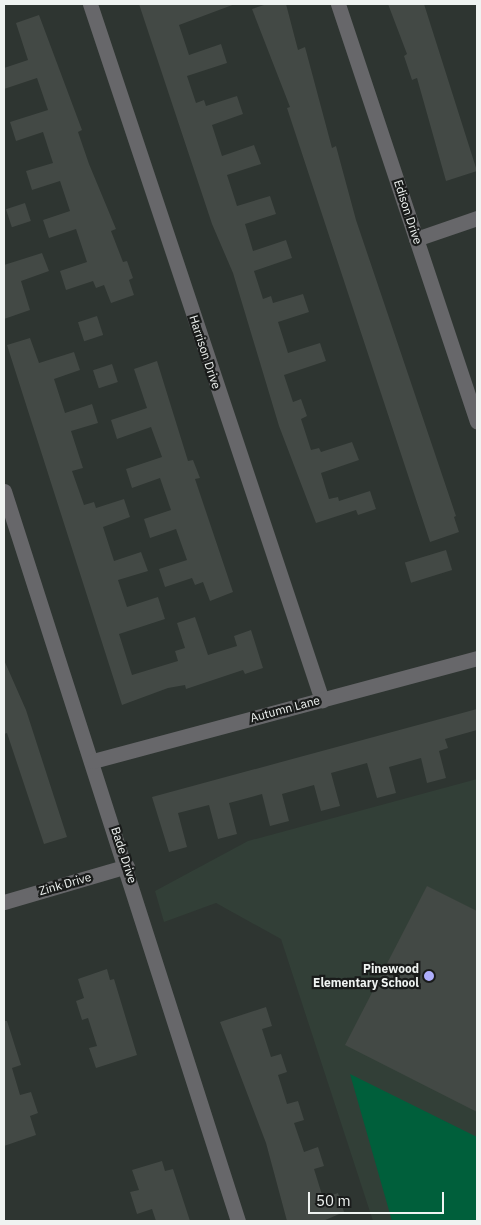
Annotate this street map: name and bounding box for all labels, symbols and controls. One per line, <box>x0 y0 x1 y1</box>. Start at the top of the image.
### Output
street label: Edison Drive <box>391 178 425 246</box>
street label: Harrison Drive <box>186 313 224 391</box>
street label: Autumn Lane <box>249 693 321 725</box>
street label: Bade Drive <box>108 825 140 885</box>
street label: Zink Drive <box>37 870 93 898</box>
place label: Pinewood Elementary School <box>313 962 419 990</box>
marker: Pinewood Elementary School <box>423 970 435 982</box>
scale bar <box>311 1182 447 1214</box>
text: 50 m <box>316 1191 351 1210</box>

